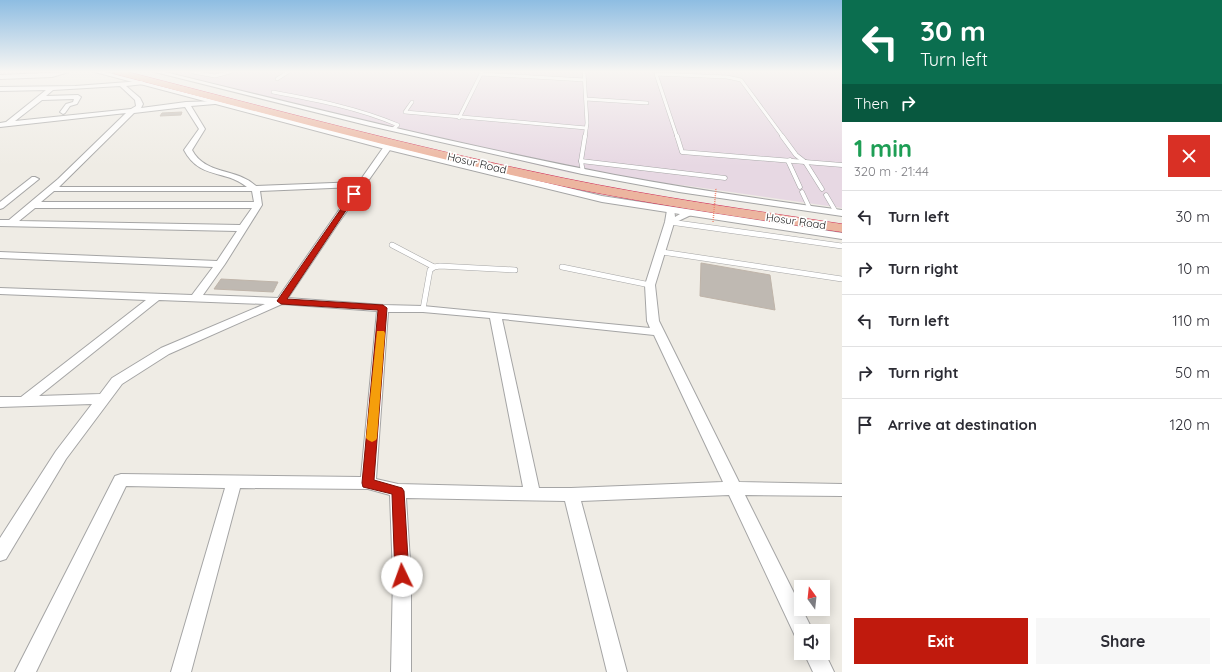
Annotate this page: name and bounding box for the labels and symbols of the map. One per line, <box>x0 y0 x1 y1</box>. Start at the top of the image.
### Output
street label: Hosur Road <box>446 149 508 177</box>
pin <box>337 177 371 211</box>
street label: Hosur Road <box>765 210 827 232</box>
position arrow <box>381 555 423 597</box>
north arrow <box>794 580 830 616</box>

